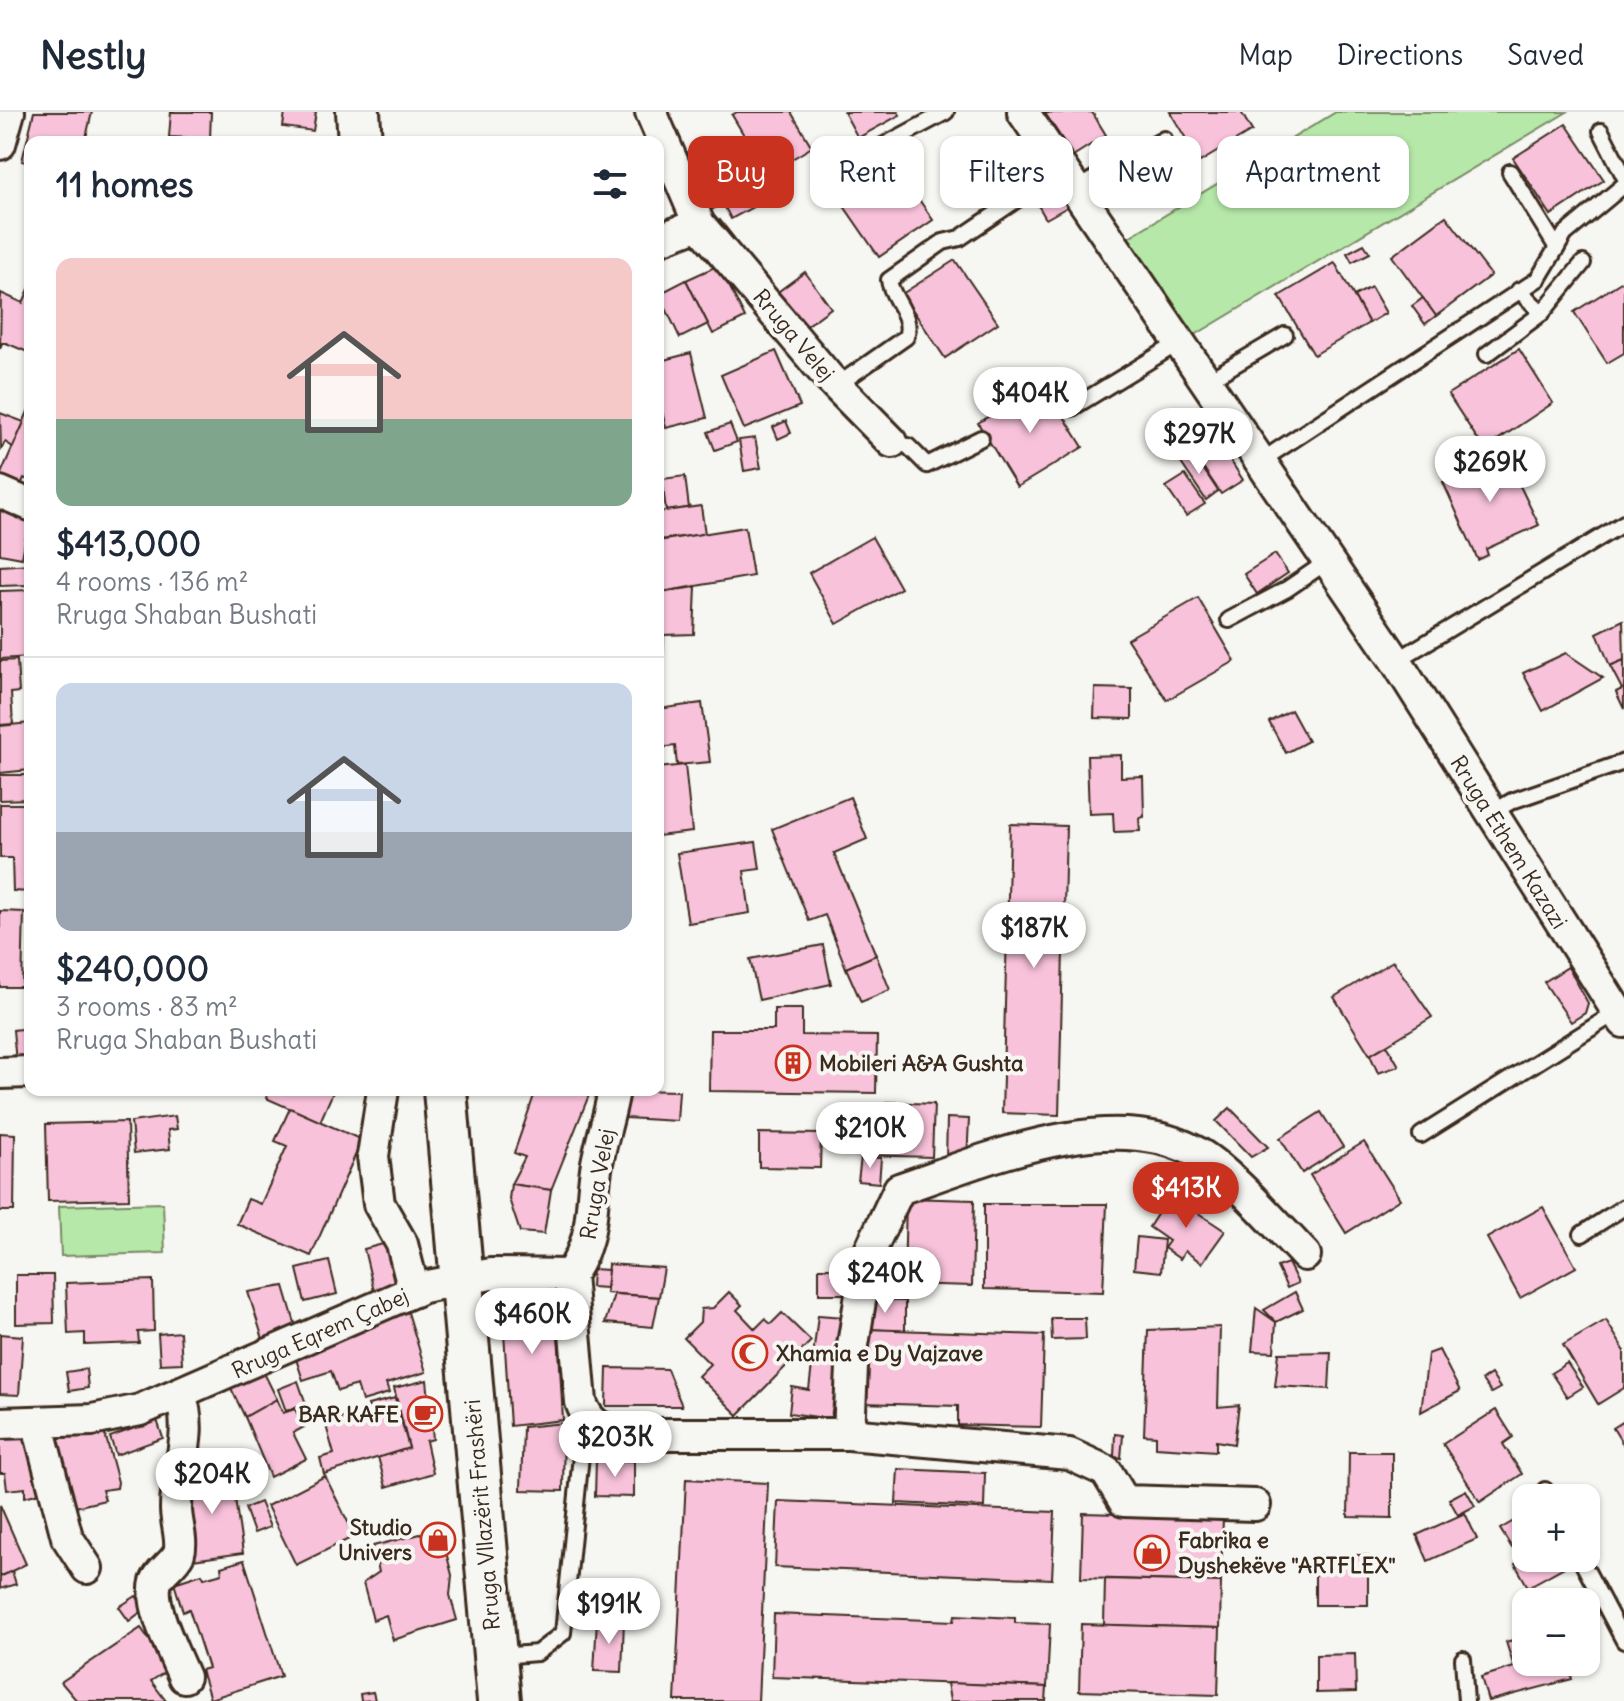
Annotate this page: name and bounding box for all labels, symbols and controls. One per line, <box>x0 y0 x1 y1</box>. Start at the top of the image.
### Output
text: Nestly <box>40 32 147 79</box>
text: Map <box>1238 37 1293 73</box>
text: Directions <box>1337 37 1463 73</box>
text: Saved <box>1507 37 1584 73</box>
chip: Buy <box>688 136 794 208</box>
chip: Rent <box>810 136 924 208</box>
chip: Filters <box>940 136 1073 208</box>
chip: New <box>1089 136 1201 208</box>
chip: Apartment <box>1217 136 1409 208</box>
icon: filters <box>588 162 632 206</box>
text: 11 homes <box>56 163 193 206</box>
street label: Rruga Velej <box>747 283 841 387</box>
icon: home <box>272 310 416 454</box>
pin: $404K <box>974 367 1086 435</box>
text: $404K <box>991 376 1069 409</box>
pin: $297K <box>1143 408 1255 476</box>
text: $297K <box>1163 417 1235 450</box>
pin: $269K <box>1434 436 1546 504</box>
text: $269K <box>1453 445 1527 478</box>
text: $413,000 <box>56 522 201 565</box>
text: 4 rooms · 136 m² <box>56 565 248 598</box>
text: Rruga Shaban Bushati <box>56 598 317 631</box>
icon: home <box>272 735 416 879</box>
street label: Rruga Ethem Kazazi <box>1444 750 1574 934</box>
pin: $187K <box>978 902 1090 970</box>
text: $187K <box>1000 911 1068 944</box>
text: $240,000 <box>56 947 209 990</box>
text: 3 rooms · 83 m² <box>56 990 238 1023</box>
text: Rruga Shaban Bushati <box>56 1023 317 1056</box>
building icon: Mobileri A&A Gushta <box>774 1044 812 1082</box>
place label: Mobileri A&A Gushta <box>819 1049 1024 1077</box>
pin: $210K <box>814 1102 926 1170</box>
text: $210K <box>834 1111 906 1144</box>
street label: Rruga Velej <box>573 1126 621 1242</box>
pin: $413K <box>1130 1162 1242 1230</box>
text: $413K <box>1151 1171 1221 1204</box>
pin: $240K <box>829 1247 941 1315</box>
text: $240K <box>847 1256 923 1289</box>
street label: Rruga Eqrem Çabej <box>227 1281 413 1385</box>
pin: $460K <box>476 1288 588 1356</box>
text: $460K <box>493 1297 571 1330</box>
mosque icon: Xhamia e Dy Vajzave <box>731 1334 769 1372</box>
place label: Xhamia e Dy Vajzave <box>776 1339 983 1367</box>
cafe icon: BAR KAFE <box>406 1395 444 1433</box>
street label: Rruga Vllazërit Frashëri <box>458 1398 506 1632</box>
place label: BAR KAFE <box>298 1400 399 1428</box>
pin: $203K <box>559 1411 671 1479</box>
text: $203K <box>577 1420 653 1453</box>
pin: $204K <box>156 1448 268 1516</box>
text: $204K <box>174 1457 250 1490</box>
map controls <box>1512 1484 1600 1676</box>
button: + <box>1512 1484 1600 1572</box>
place label: Studio Univers <box>338 1513 412 1566</box>
shop icon: Studio Univers <box>419 1521 457 1559</box>
place label: Fabrika e Dyshekëve "ARTFLEX" <box>1178 1526 1396 1579</box>
shop icon: Fabrika e Dyshekëve "ARTFLEX" <box>1133 1534 1171 1572</box>
pin: $191K <box>553 1578 665 1646</box>
text: $191K <box>576 1587 642 1620</box>
button: − <box>1512 1588 1600 1676</box>

